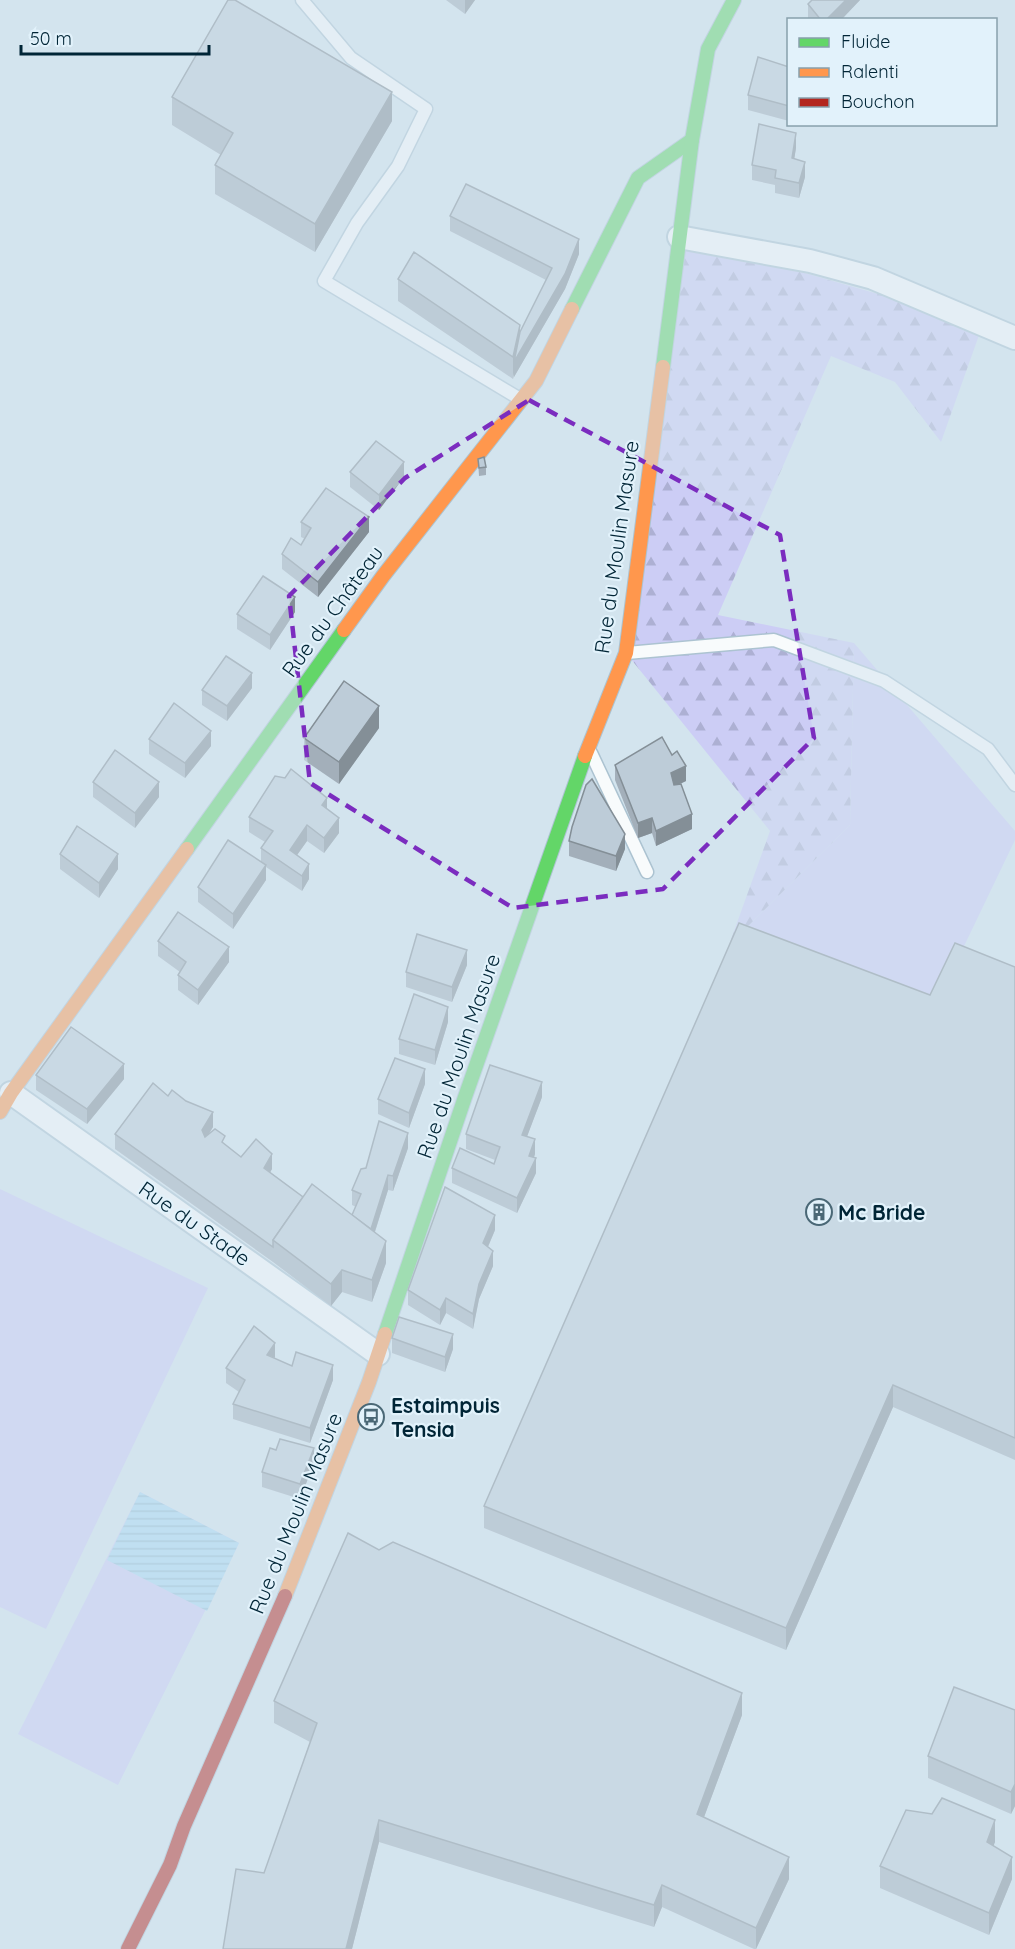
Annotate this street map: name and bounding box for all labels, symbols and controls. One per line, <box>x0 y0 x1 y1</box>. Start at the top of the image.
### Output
scale bar <box>21 18 208 56</box>
legend <box>787 18 997 126</box>
text: 50 m <box>30 27 72 50</box>
text: Fluide <box>841 30 890 53</box>
text: Ralenti <box>841 60 899 83</box>
text: Bouchon <box>841 90 915 113</box>
street label: Rue du Moulin Masure <box>588 439 644 655</box>
street label: Rue du Château <box>276 540 388 682</box>
street label: Rue du Moulin Masure <box>411 950 505 1162</box>
street label: Rue du Stade <box>134 1175 256 1271</box>
building icon: Mc Bride <box>804 1197 834 1227</box>
place label: Mc Bride <box>838 1199 925 1225</box>
place label: Estaimpuis Tensia <box>391 1392 500 1442</box>
bus stop icon: Estaimpuis Tensia <box>356 1402 386 1432</box>
street label: Rue du Moulin Masure <box>243 1409 347 1617</box>

